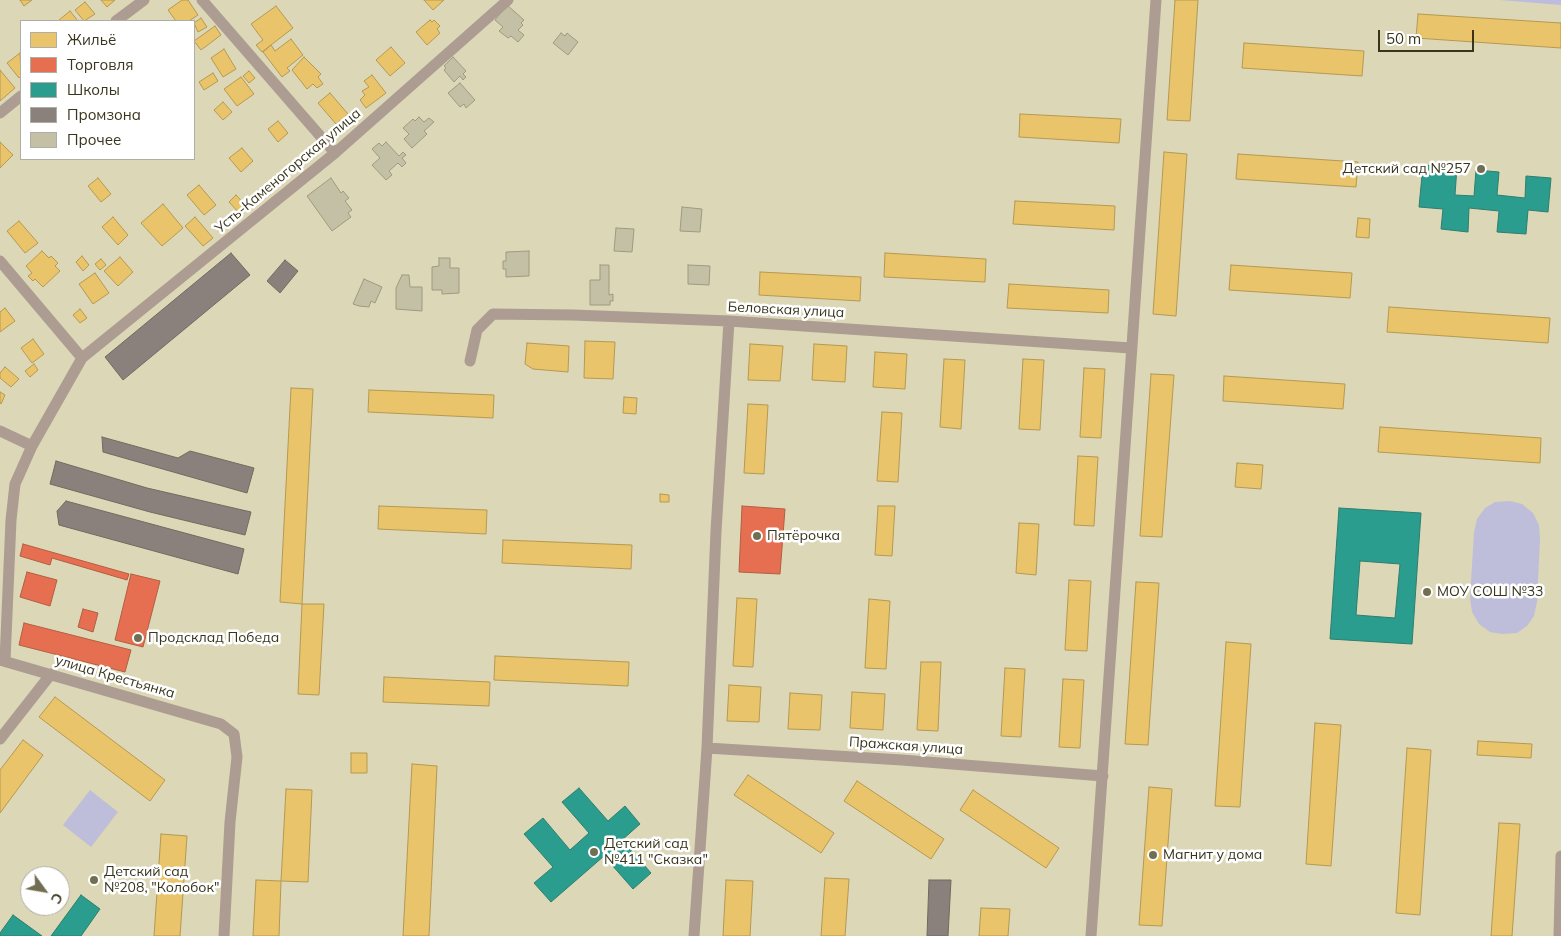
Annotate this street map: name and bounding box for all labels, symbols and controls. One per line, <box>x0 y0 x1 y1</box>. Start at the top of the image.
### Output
legend <box>20 20 195 160</box>
scale bar <box>1381 20 1477 52</box>
text: 50 m <box>1386 29 1421 48</box>
text: Жильё <box>67 30 116 49</box>
text: Торговля <box>67 55 134 74</box>
text: Школы <box>67 80 120 99</box>
text: Промзона <box>67 105 141 124</box>
street label: Усть-Каменогорская улица <box>212 105 364 237</box>
text: Прочее <box>67 130 121 149</box>
place label: Детский сад №257 <box>1343 161 1471 177</box>
marker: Детский сад №257 <box>1475 163 1487 175</box>
street label: Беловская улица <box>727 299 845 321</box>
place label: Пятёрочка <box>767 528 840 544</box>
marker: Пятёрочка <box>751 530 763 542</box>
place label: МОУ СОШ №33 <box>1437 584 1544 600</box>
marker: МОУ СОШ №33 <box>1421 586 1433 598</box>
place label: Продсклад Победа <box>148 630 279 646</box>
marker: Продсклад Победа <box>132 632 144 644</box>
street label: улица Крестьянка <box>53 652 177 702</box>
street label: Пражская улица <box>848 734 964 758</box>
place label: Детский сад №411 "Сказка" <box>604 836 708 869</box>
marker: Детский сад №411 "Сказка" <box>588 846 600 858</box>
place label: Магнит у дома <box>1163 847 1262 863</box>
marker: Магнит у дома <box>1147 849 1159 861</box>
place label: Детский сад №208, "Колобок" <box>104 864 219 896</box>
north arrow <box>20 866 70 916</box>
marker: Детский сад №208, "Колобок" <box>88 874 100 886</box>
text: С <box>47 890 67 907</box>

